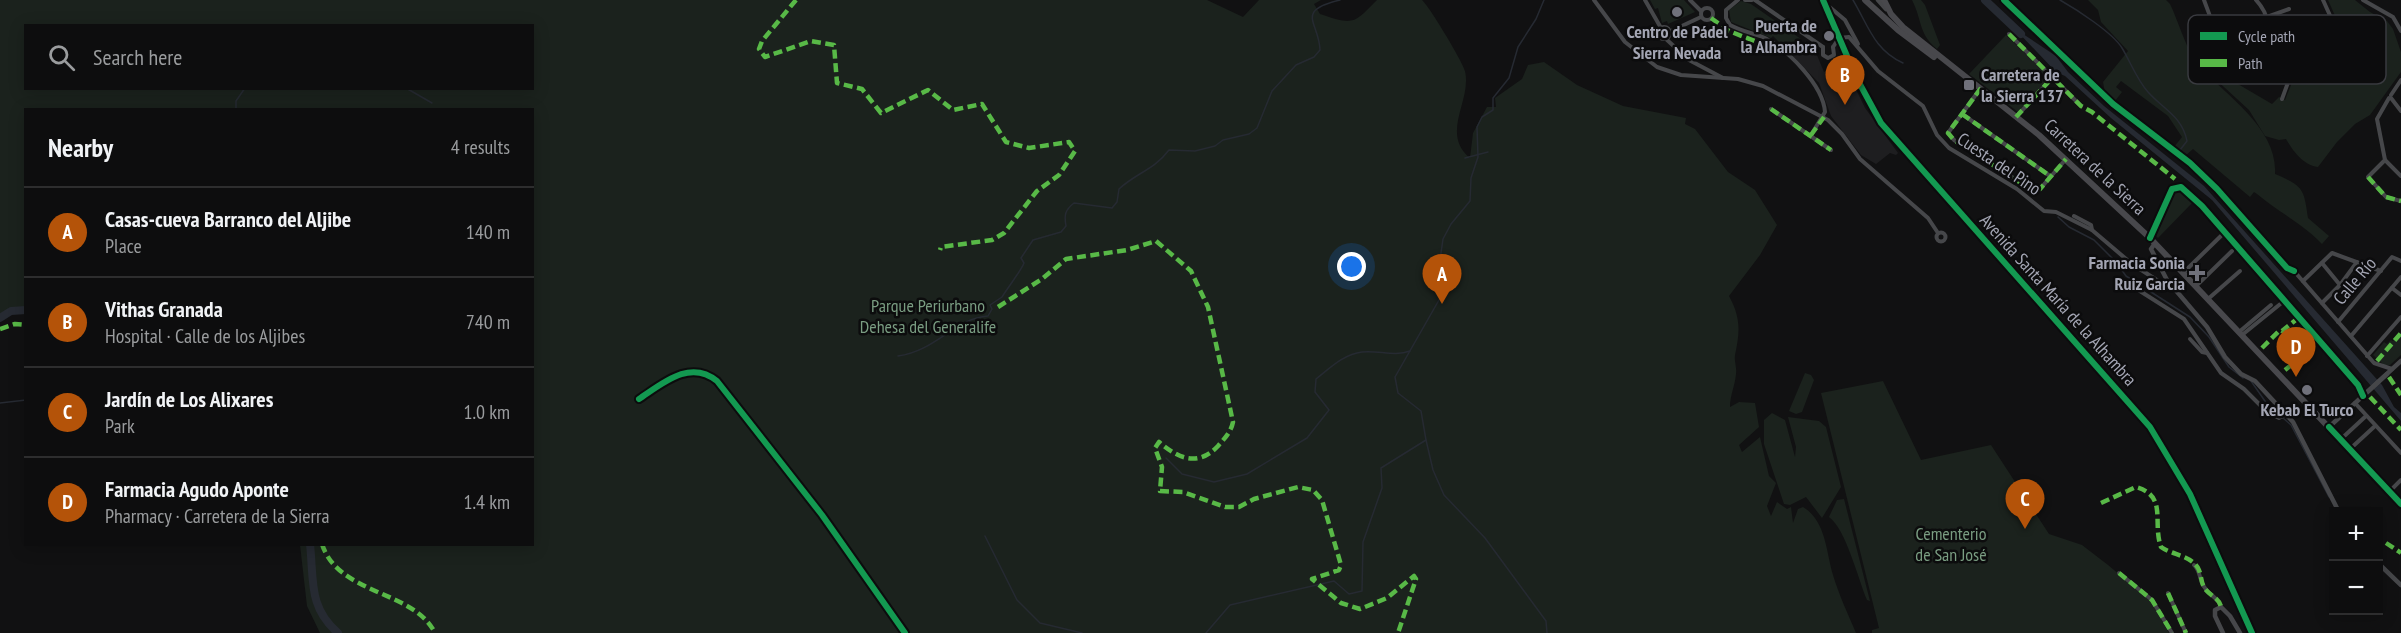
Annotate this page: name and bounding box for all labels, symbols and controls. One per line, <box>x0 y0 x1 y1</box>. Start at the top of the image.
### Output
marker: Centro de Pádel Sierra Nevada <box>1670 5 1684 19</box>
place label: Puerta de la Alhambra <box>1741 14 1817 58</box>
legend <box>2188 15 2386 84</box>
place label: Centro de Pádel Sierra Nevada <box>1626 20 1728 64</box>
search box <box>24 24 534 90</box>
text: Cycle path <box>2238 26 2295 46</box>
marker: Puerta de la Alhambra <box>1822 29 1836 43</box>
icon: search <box>45 41 78 74</box>
text: Search here <box>93 43 182 71</box>
text: Path <box>2238 53 2263 73</box>
pin: B <box>1826 56 1864 105</box>
place label: Carretera de la Sierra 137 <box>1981 63 2064 107</box>
marker: Carretera de la Sierra 137 <box>1962 78 1976 92</box>
street label: Carretera de la Sierra <box>2040 114 2151 220</box>
street label: Cuesta del Pino <box>1953 127 2046 200</box>
text: Nearby <box>48 131 113 164</box>
text: 4 results <box>451 134 510 160</box>
text: Casas-cueva Barranco del Aljibe <box>105 205 351 233</box>
street label: Avenida Santa María de la Alhambra <box>1975 209 2142 390</box>
text: A <box>62 219 73 245</box>
text: 140 m <box>466 219 510 245</box>
text: Place <box>105 233 142 259</box>
place label: Farmacia Sonia Ruiz Garcia <box>2088 251 2185 295</box>
your location <box>1337 252 1366 281</box>
street label: Calle Río <box>2328 252 2381 309</box>
pin: A <box>1422 254 1462 304</box>
marker: Farmacia Sonia Ruiz Garcia <box>2190 266 2204 280</box>
park label: Parque Periurbano Dehesa del Generalife <box>860 294 996 338</box>
text: Vithas Granada <box>105 295 223 323</box>
text: B <box>63 309 72 335</box>
text: 740 m <box>466 309 510 335</box>
text: Hospital · Calle de los Aljibes <box>105 323 305 349</box>
pin: D <box>2276 328 2316 377</box>
marker: Kebab El Turco <box>2300 383 2314 397</box>
text: Jardín de Los Alixares <box>105 385 273 413</box>
place label: Kebab El Turco <box>2260 398 2354 421</box>
text: C <box>63 399 72 425</box>
text: 1.0 km <box>463 399 510 425</box>
text: Park <box>105 413 135 439</box>
text: Farmacia Agudo Aponte <box>105 475 289 503</box>
pin: C <box>2006 480 2044 529</box>
text: D <box>62 489 73 515</box>
text: 1.4 km <box>463 489 510 515</box>
text: Pharmacy · Carretera de la Sierra <box>105 503 330 529</box>
map controls <box>2329 507 2383 615</box>
button: + <box>2329 507 2383 561</box>
park label: Cementerio de San José <box>1915 522 1987 566</box>
button: − <box>2329 561 2383 615</box>

